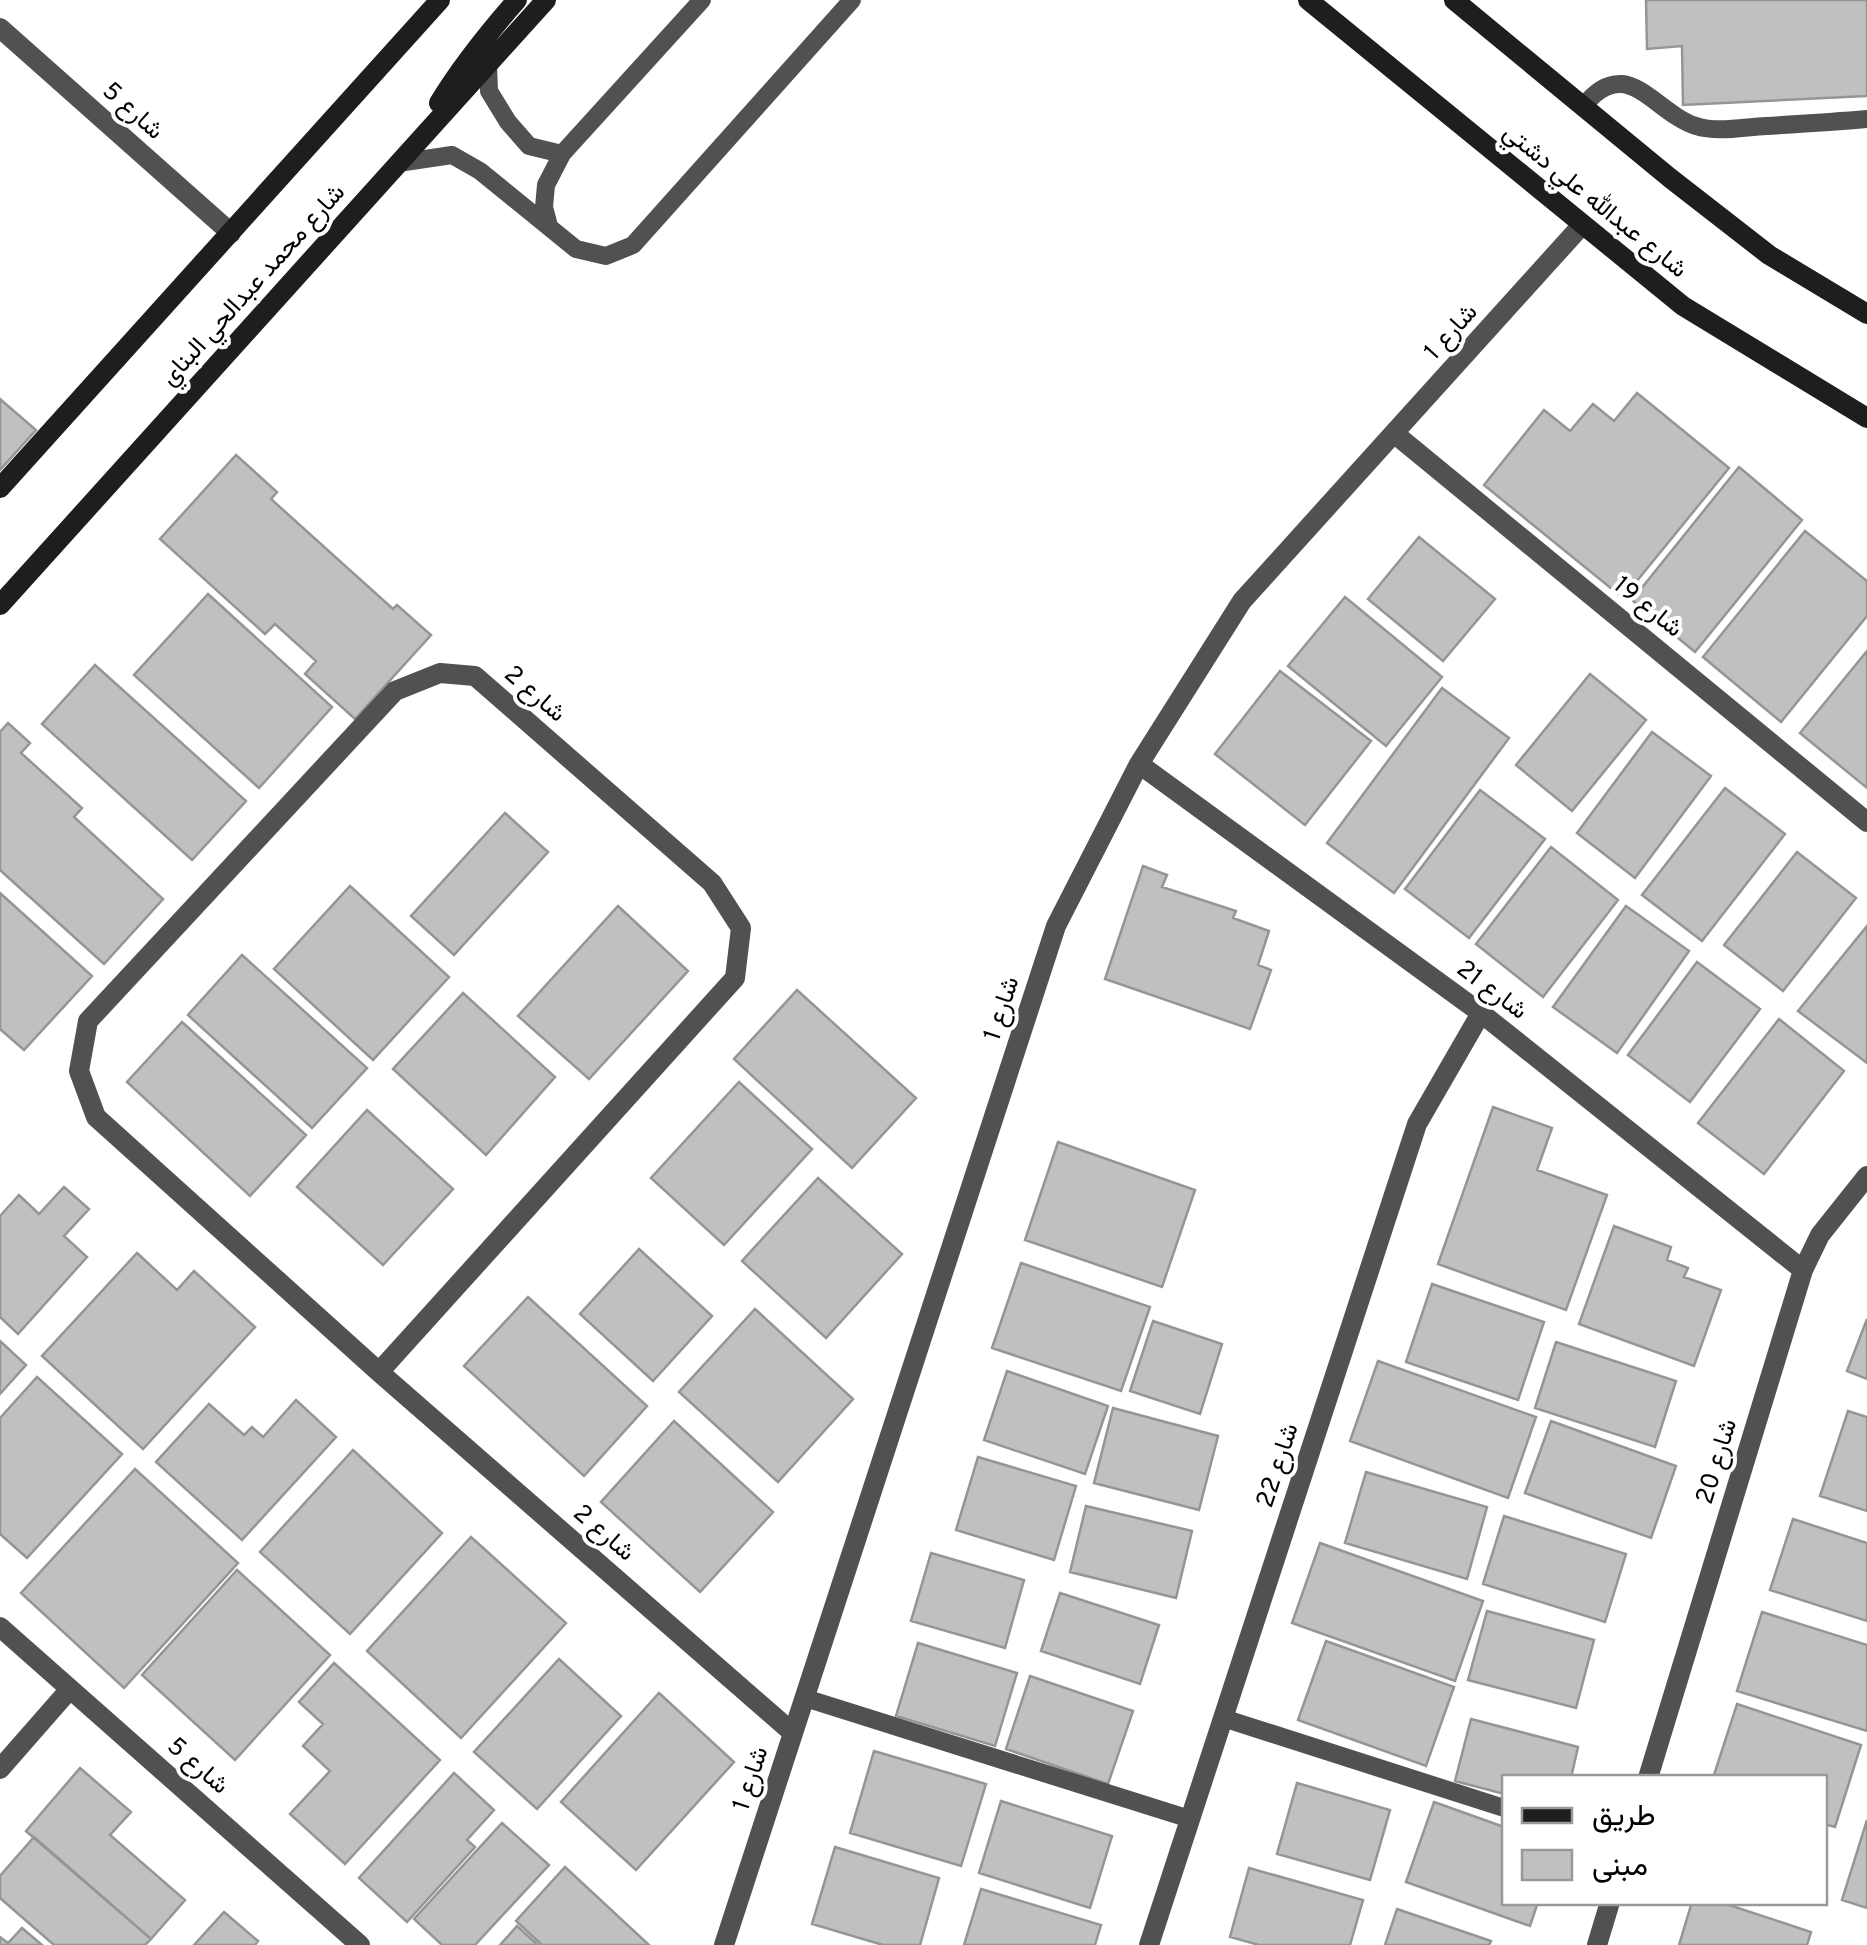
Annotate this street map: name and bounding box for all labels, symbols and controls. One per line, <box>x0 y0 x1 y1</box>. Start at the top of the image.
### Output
street label: شارع 5 <box>95 76 169 148</box>
street label: شارع عبدالله علي دشتي <box>1494 117 1693 288</box>
street label: شارع محمد عبدالحي البناي <box>155 178 355 395</box>
street label: شارع 1 <box>1418 298 1486 368</box>
street label: شارع 19 <box>1606 570 1688 646</box>
street label: شارع 2 <box>497 659 571 731</box>
street label: شارع 21 <box>1449 954 1533 1028</box>
street label: شارع 1 <box>978 973 1028 1045</box>
street label: شارع 20 <box>1690 1415 1746 1509</box>
street label: شارع 22 <box>1250 1420 1308 1512</box>
street label: شارع 2 <box>566 1498 640 1570</box>
street label: شارع 5 <box>159 1731 235 1803</box>
street label: شارع 1 <box>727 1743 777 1815</box>
legend <box>1502 1775 1827 1905</box>
text: طريق <box>1592 1799 1656 1836</box>
text: مبنى <box>1592 1849 1648 1886</box>

